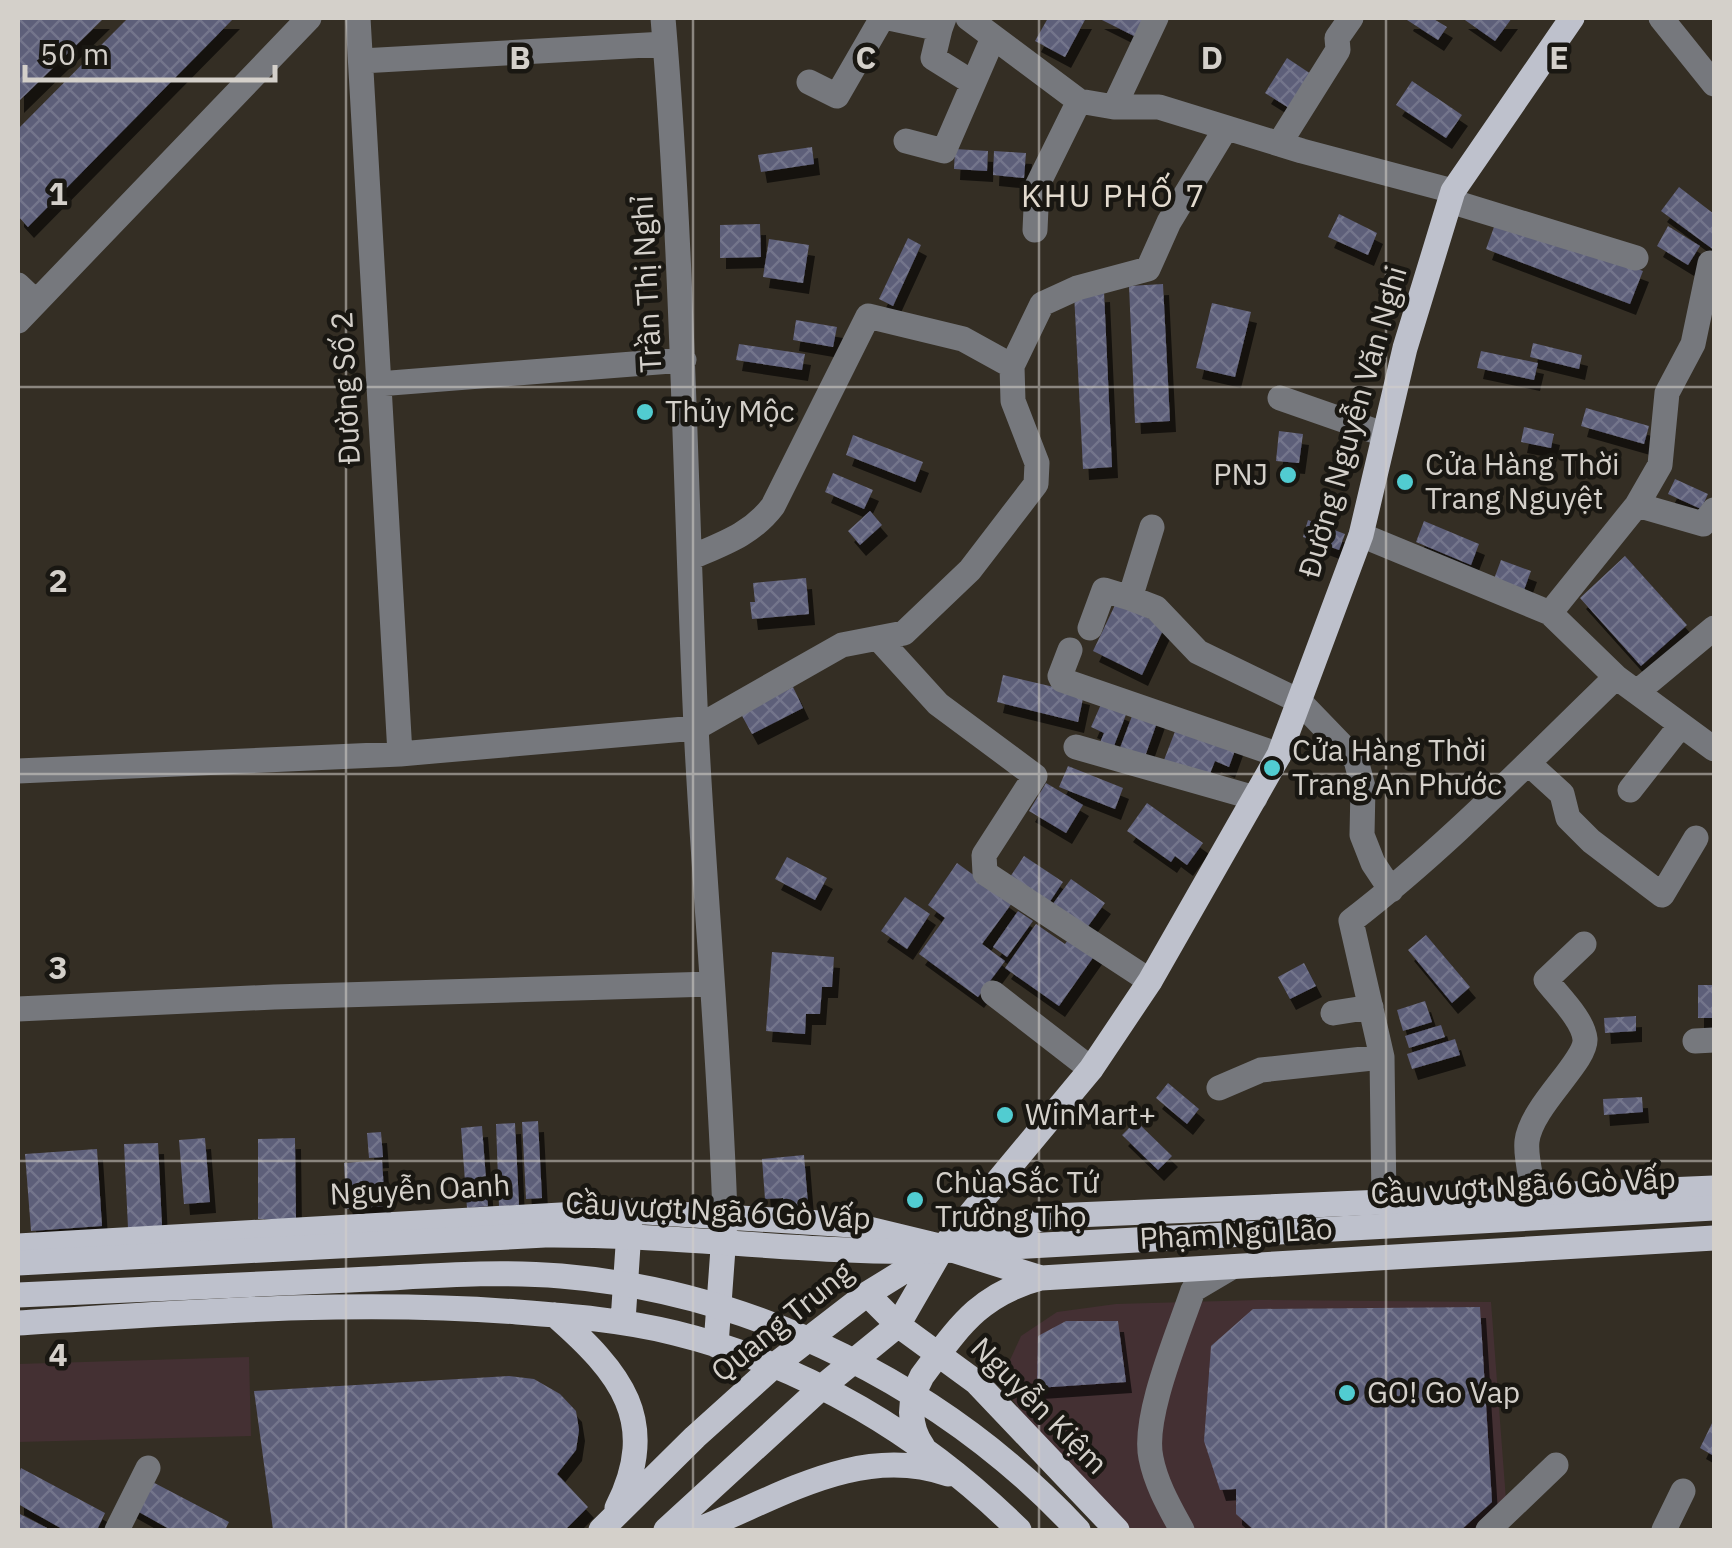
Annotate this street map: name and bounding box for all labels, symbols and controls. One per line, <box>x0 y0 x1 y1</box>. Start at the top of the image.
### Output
scale bar <box>25 20 275 82</box>
text: 50 m <box>40 34 109 73</box>
text: B <box>509 36 531 78</box>
text: C <box>856 36 876 78</box>
text: D <box>1201 36 1223 78</box>
text: E <box>1549 36 1569 78</box>
text: 1 <box>48 172 68 214</box>
district label: KHU PHỐ 7 <box>1021 172 1207 216</box>
street label: Trần Thị Nghỉ <box>621 195 670 374</box>
street label: Đường Nguyễn Văn Nghi <box>1288 261 1415 582</box>
street label: Đường Số 2 <box>321 310 368 466</box>
place label: Thủy Mộc <box>665 391 795 430</box>
marker: Thủy Mộc <box>634 401 656 423</box>
place label: Cửa Hàng Thời Trang Nguyệt <box>1425 444 1619 517</box>
place label: PNJ <box>1213 454 1268 493</box>
marker: PNJ <box>1277 464 1299 486</box>
marker: Cửa Hàng Thời Trang Nguyệt <box>1394 471 1416 493</box>
text: 2 <box>48 559 68 601</box>
place label: Cửa Hàng Thời Trang An Phước <box>1292 730 1502 803</box>
marker: Cửa Hàng Thời Trang An Phước <box>1261 757 1283 779</box>
text: 3 <box>48 946 68 988</box>
place label: WinMart+ <box>1025 1094 1156 1133</box>
marker: WinMart+ <box>994 1104 1016 1126</box>
street label: Cầu vượt Ngã 6 Gò Vấp <box>1369 1157 1677 1212</box>
place label: Chùa Sắc Tứ Trường Thọ <box>935 1162 1099 1235</box>
street label: Nguyễn Oanh <box>329 1164 511 1213</box>
street label: Cầu vượt Ngã 6 Gò Vấp <box>564 1182 872 1237</box>
marker: Chùa Sắc Tứ Trường Thọ <box>904 1189 926 1211</box>
street label: Phạm Ngũ Lão <box>1138 1208 1334 1257</box>
street label: Quang Trung <box>702 1252 860 1390</box>
street label: Nguyễn Kiệm <box>963 1328 1117 1482</box>
text: 4 <box>48 1333 68 1375</box>
place label: GO! Go Vap <box>1367 1372 1520 1411</box>
marker: GO! Go Vap <box>1336 1382 1358 1404</box>

